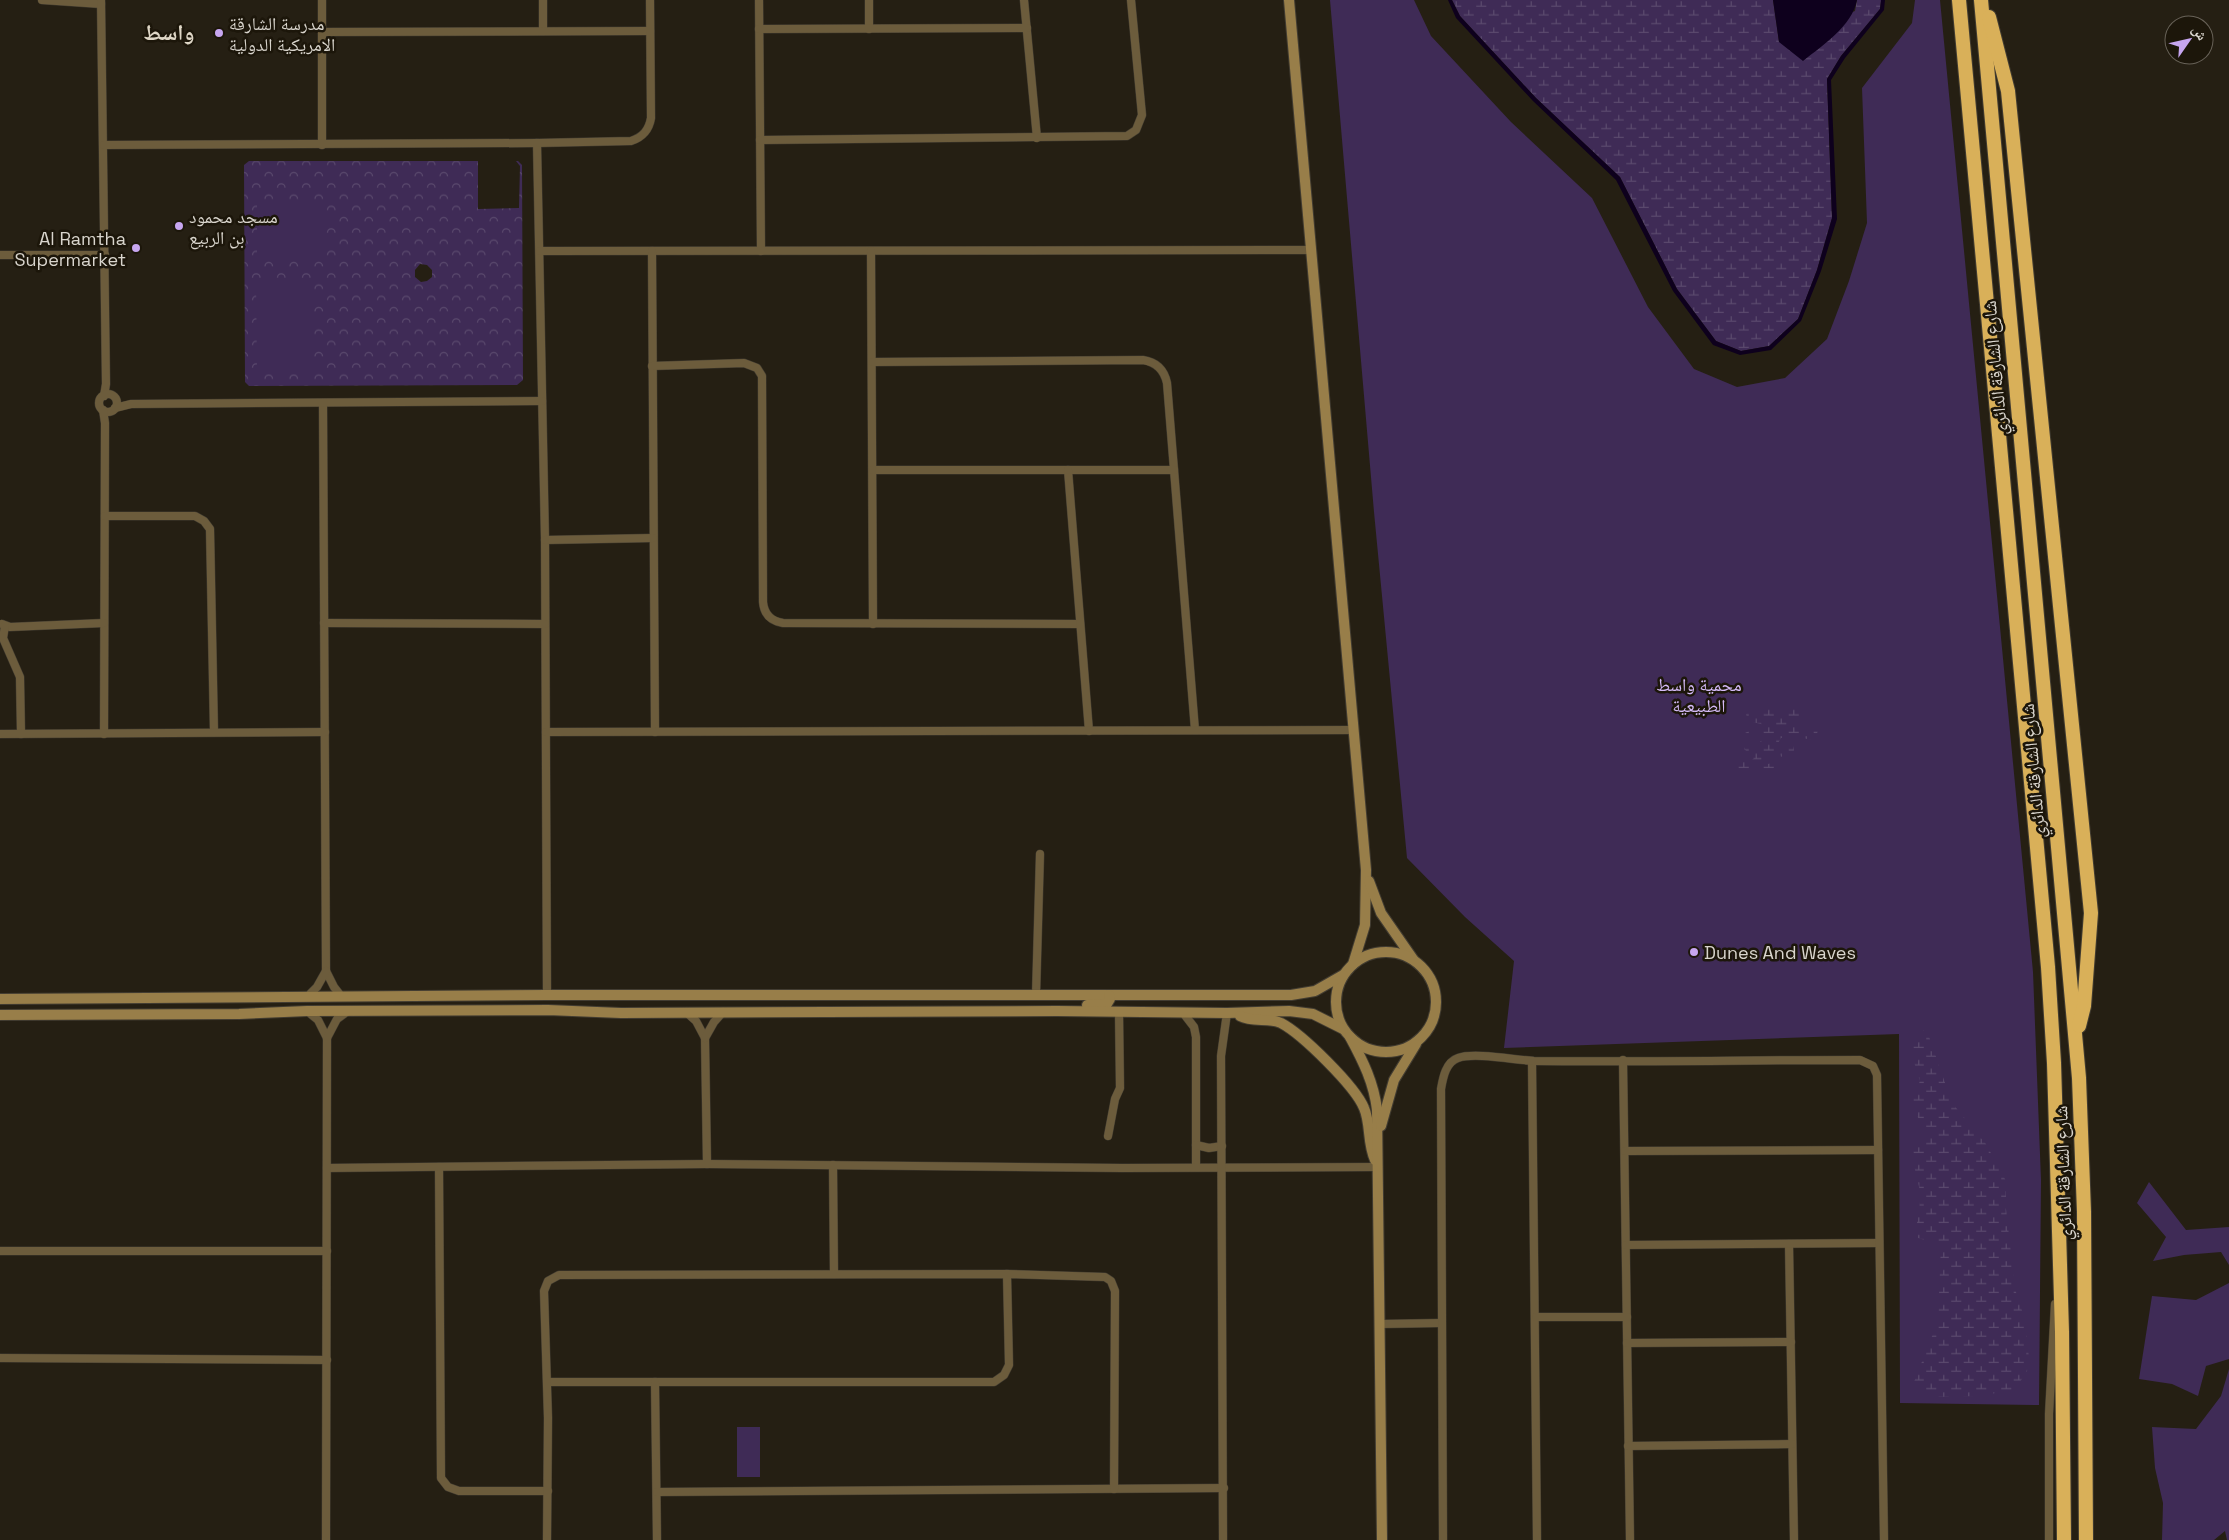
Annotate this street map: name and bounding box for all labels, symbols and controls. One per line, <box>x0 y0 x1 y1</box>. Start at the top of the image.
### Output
place label: مدرسة الشارقة الامريكية الدولية <box>229 12 335 56</box>
north arrow <box>2164 15 2214 65</box>
district label: واسط <box>143 18 195 46</box>
text: ش <box>2188 22 2211 44</box>
marker: مدرسة الشارقة الامريكية الدولية <box>213 27 225 39</box>
place label: مسجد محمود بن الربيع <box>189 205 278 250</box>
marker: مسجد محمود بن الربيع <box>173 220 185 232</box>
place label: Al Ramtha Supermarket <box>15 227 126 271</box>
marker: Al Ramtha Supermarket <box>130 242 142 254</box>
street label: شارع الشارقة الدائري <box>1978 299 2016 436</box>
park label: محمية واسط الطبيعية <box>1656 673 1742 717</box>
street label: شارع الشارقة الدائري <box>2016 702 2054 839</box>
place label: Dunes And Waves <box>1704 941 1856 964</box>
marker: Dunes And Waves <box>1688 946 1700 958</box>
street label: شارع الشارقة الدائري <box>2049 1105 2080 1241</box>

